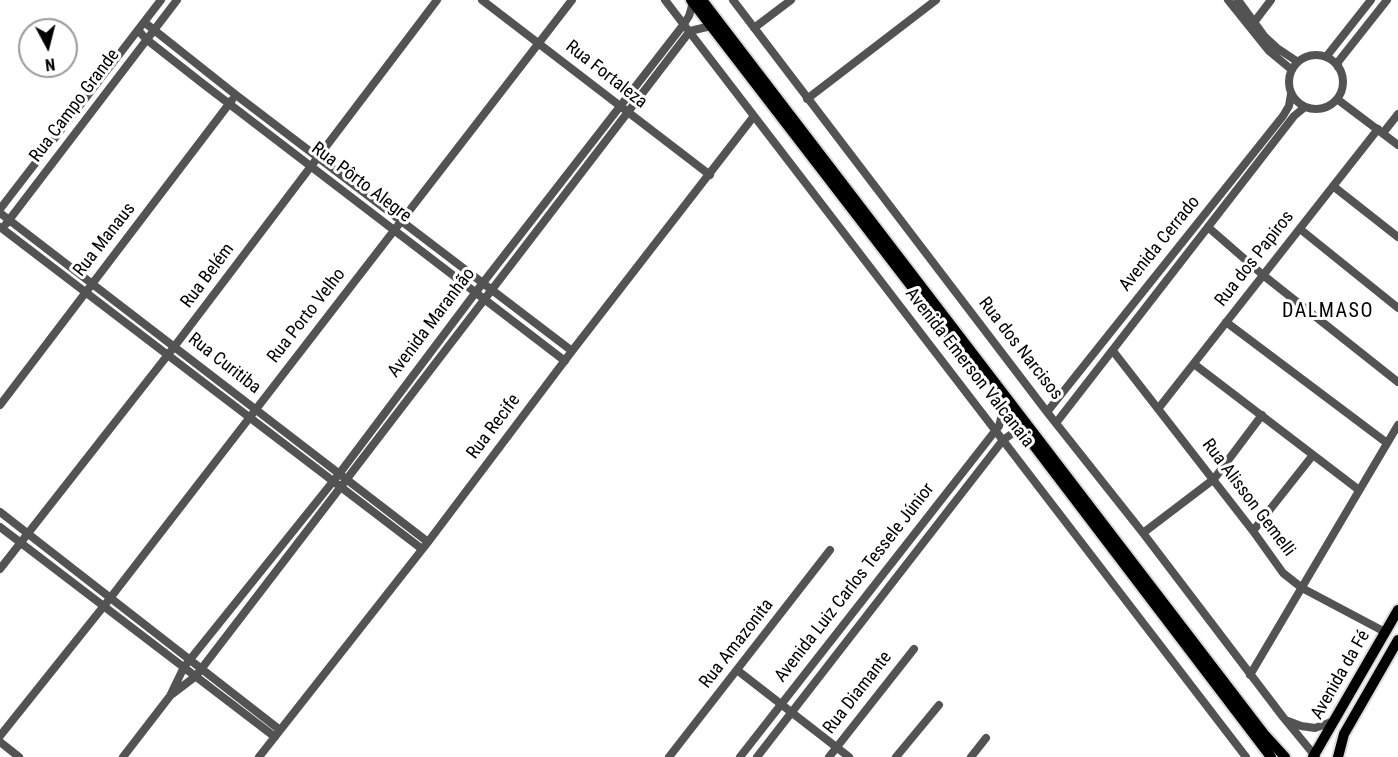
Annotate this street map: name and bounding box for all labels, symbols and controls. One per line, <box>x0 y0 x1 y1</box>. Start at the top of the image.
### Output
north arrow <box>18 18 78 78</box>
street label: Rua Fortaleza <box>561 36 651 114</box>
street label: Rua Campo Grande <box>25 45 125 167</box>
text: N <box>44 54 56 74</box>
street label: Rua Pôrto Alegre <box>307 138 415 228</box>
street label: Avenida Cerrado <box>1115 192 1205 296</box>
street label: Rua Manaus <box>70 199 140 281</box>
street label: Rua dos Papiros <box>1211 207 1299 311</box>
street label: Rua Belém <box>177 239 239 313</box>
street label: Rua Porto Velho <box>263 264 351 368</box>
street label: Avenida Maranhão <box>384 264 480 382</box>
street label: Avenida Emerson Valcanaia <box>900 284 1038 452</box>
street label: Rua dos Narcisos <box>973 293 1067 405</box>
district label: DALMASO <box>1282 300 1374 324</box>
street label: Rua Curitiba <box>183 329 265 399</box>
street label: Rua Recife <box>463 390 525 464</box>
street label: Rua Alisson Gemelli <box>1197 435 1299 561</box>
street label: Avenida Luiz Carlos Tessele Júnior <box>771 479 939 687</box>
street label: Rua Amazonita <box>696 595 778 693</box>
street label: Avenida da Fé <box>1307 627 1375 723</box>
street label: Rua Diamante <box>819 647 897 739</box>

